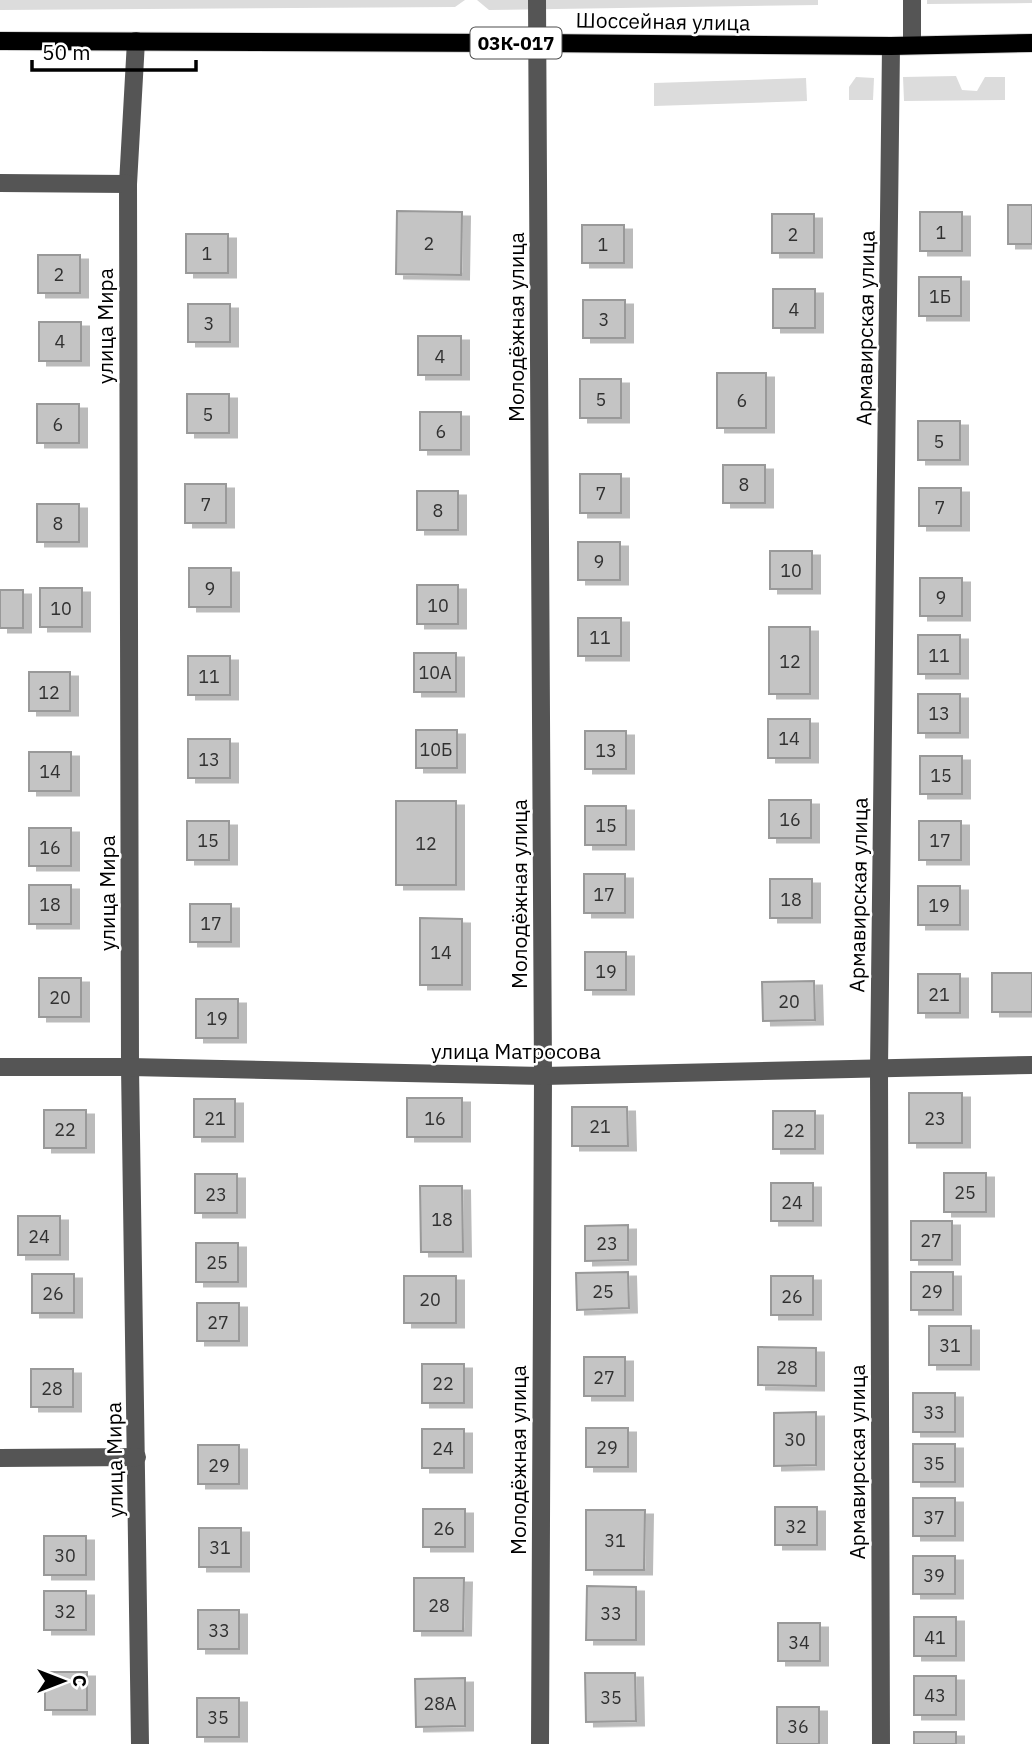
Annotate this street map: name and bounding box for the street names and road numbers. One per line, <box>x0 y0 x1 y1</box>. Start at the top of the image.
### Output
street label: Шоссейная улица <box>576 5 750 37</box>
road number: 03К-017 <box>470 28 562 58</box>
street label: Армавирская улица <box>849 230 881 426</box>
street label: Молодёжная улица <box>502 232 530 422</box>
street label: улица Мира <box>91 268 119 384</box>
street label: Армавирская улица <box>842 797 874 993</box>
street label: Молодёжная улица <box>505 799 533 989</box>
street label: улица Мира <box>93 835 121 951</box>
street label: улица Матросова <box>431 1037 601 1065</box>
street label: Армавирская улица <box>843 1364 871 1560</box>
street label: Молодёжная улица <box>504 1365 532 1555</box>
street label: улица Мира <box>99 1402 129 1518</box>

